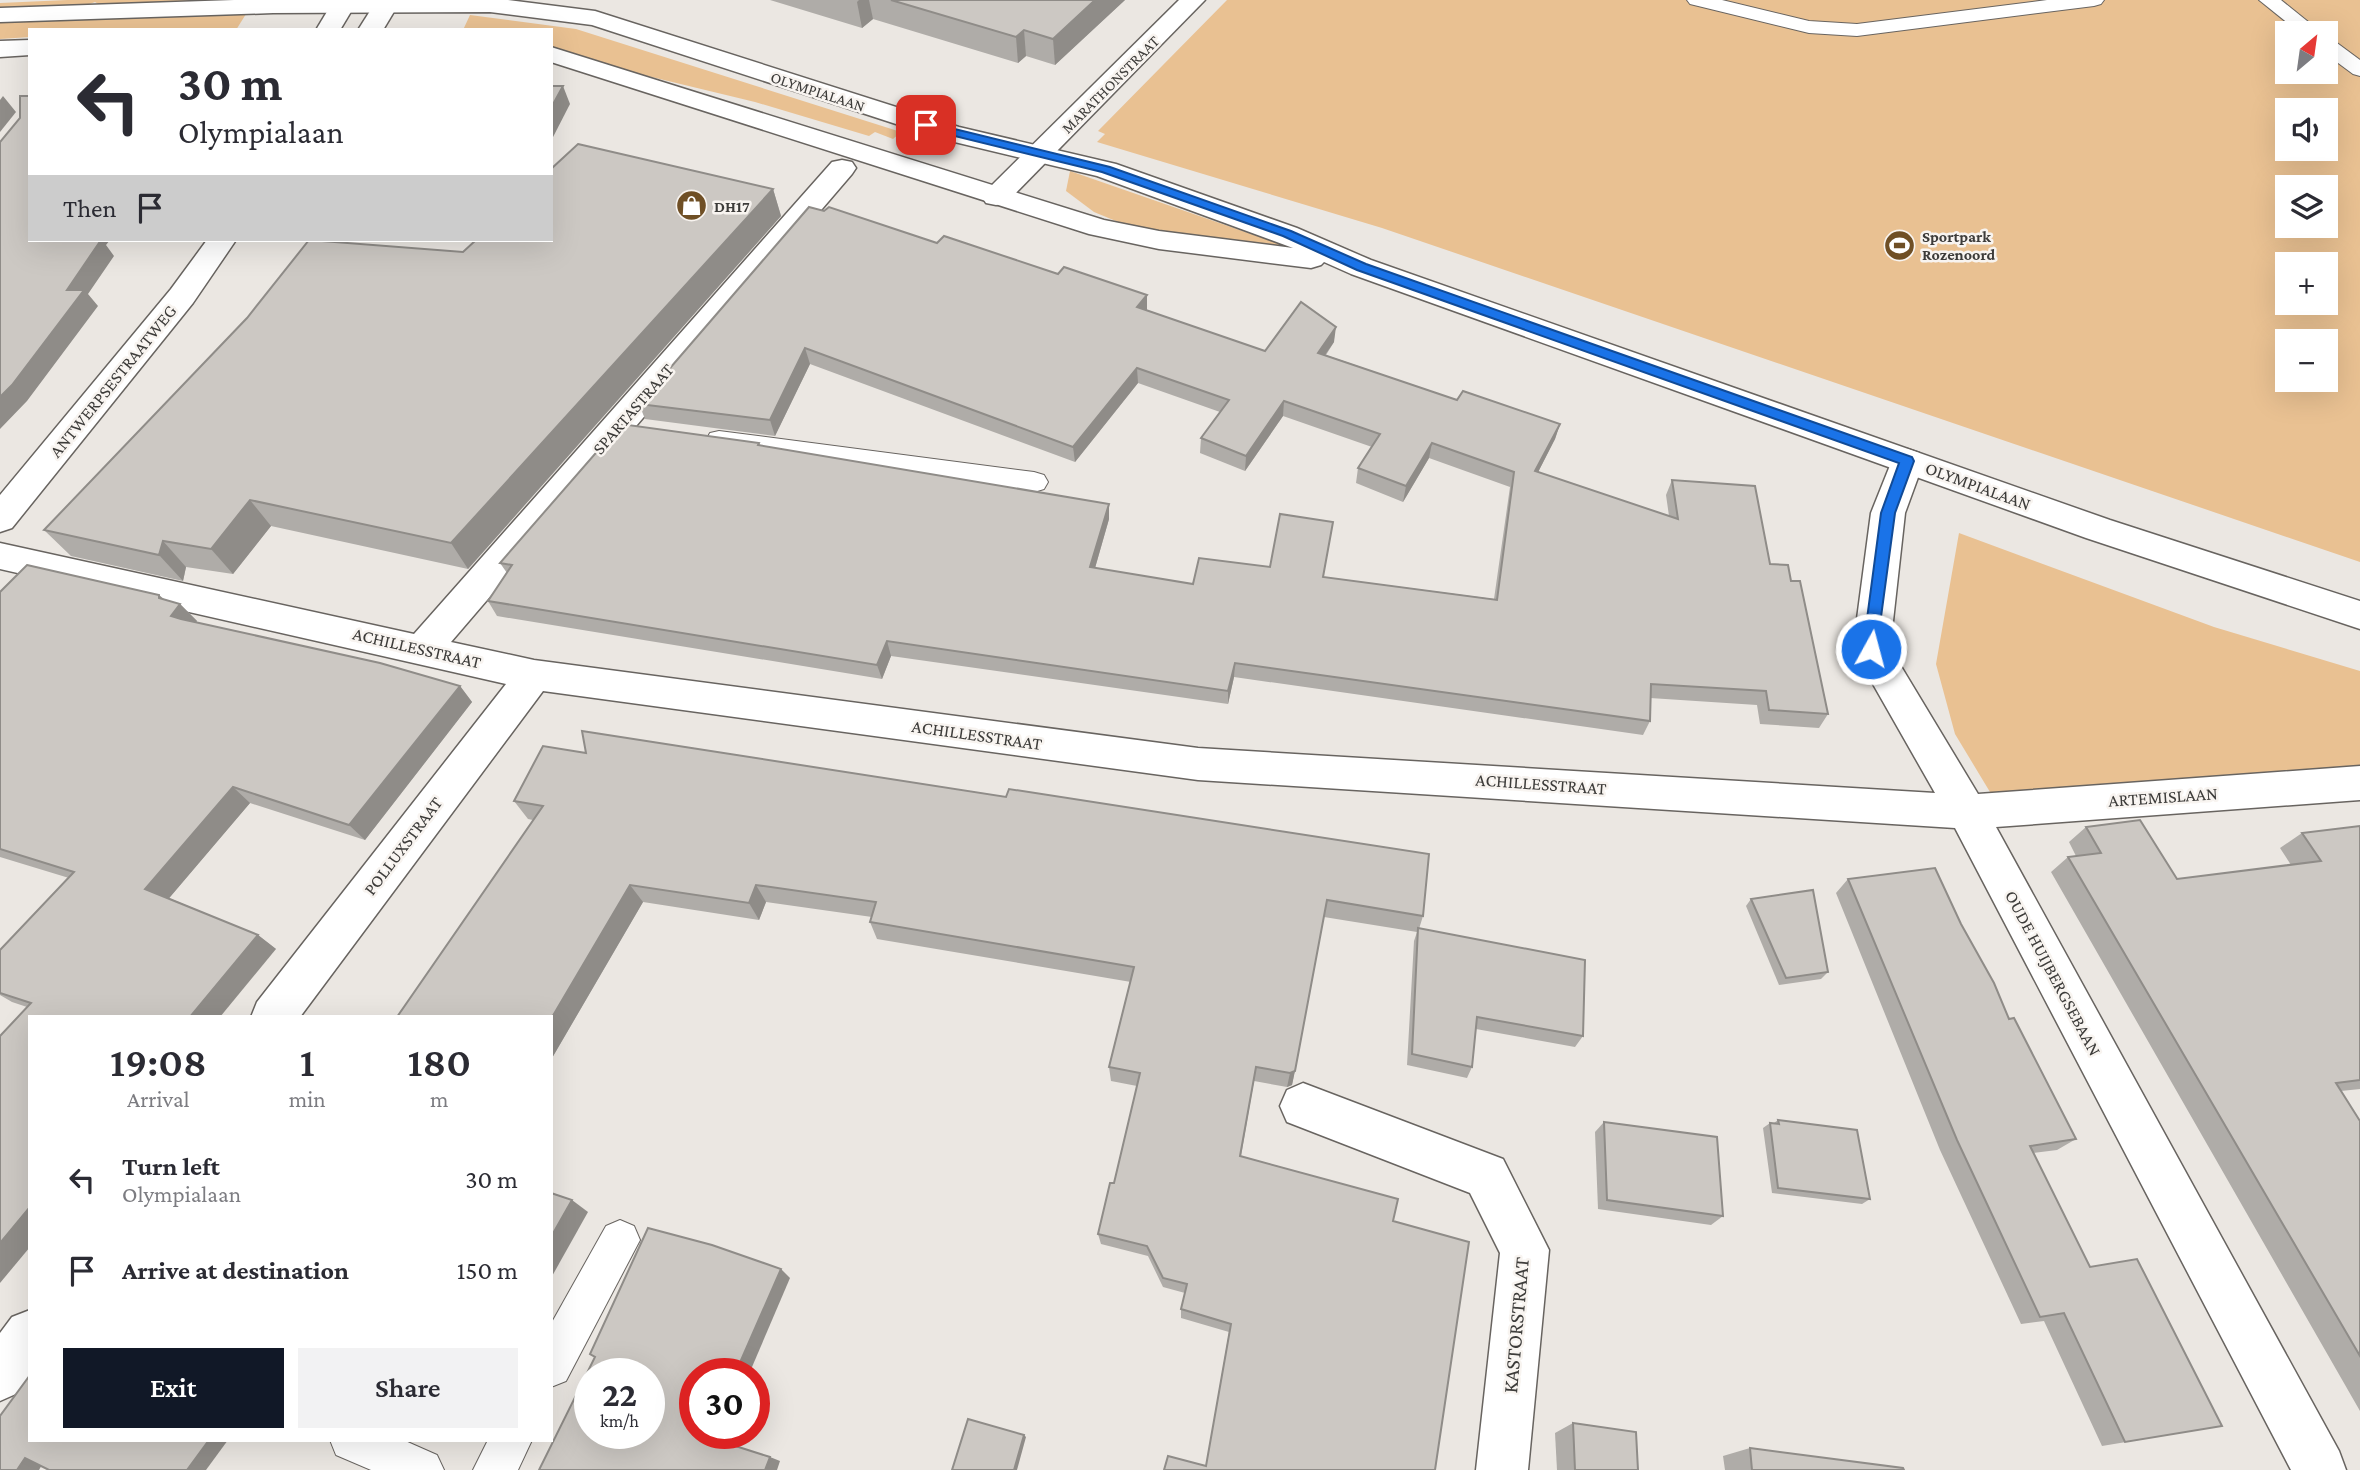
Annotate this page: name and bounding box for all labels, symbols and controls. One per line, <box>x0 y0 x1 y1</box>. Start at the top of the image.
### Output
north arrow <box>2275 21 2338 84</box>
map controls <box>2275 21 2338 392</box>
street label: MARATHONSTRAAT <box>1058 32 1163 137</box>
icon: left <box>63 56 154 147</box>
text: 30 m <box>178 56 283 111</box>
street label: OLYMPIALAAN <box>768 68 867 115</box>
pin <box>896 95 956 155</box>
button: sound <box>2275 98 2338 161</box>
icon: arrive <box>907 106 945 144</box>
text: Olympialaan <box>178 114 344 150</box>
button: layers <box>2275 175 2338 238</box>
icon: arrive <box>131 189 169 227</box>
shop icon: DH17 <box>674 189 708 223</box>
text: Then <box>63 194 117 223</box>
place label: DH17 <box>714 198 750 215</box>
sports icon: Sportpark Rozenoord <box>1882 228 1916 262</box>
place label: Sportpark Rozenoord <box>1922 228 1995 263</box>
button: + <box>2275 252 2338 315</box>
street label: ANTWERPSESTRAATWEG <box>45 301 181 461</box>
button: − <box>2275 329 2338 392</box>
street label: SPARTASTRAAT <box>588 360 678 458</box>
street label: OLYMPIALAAN <box>1923 458 2033 514</box>
position arrow <box>1834 612 1908 686</box>
street label: ACHILLESSTRAAT <box>351 623 483 673</box>
street label: ACHILLESSTRAAT <box>911 716 1044 754</box>
street label: ACHILLESSTRAAT <box>1475 769 1607 799</box>
street label: ARTEMISLAAN <box>2108 783 2218 811</box>
street label: POLLUXSTRAAT <box>360 793 447 899</box>
street label: OUDE HUIJBERGSEBAAN <box>2001 887 2105 1059</box>
text: 19:08 <box>110 1038 207 1085</box>
text: 1 <box>300 1038 315 1085</box>
text: 180 <box>407 1038 471 1085</box>
text: Arrival <box>127 1086 190 1112</box>
text: min <box>289 1086 326 1112</box>
text: m <box>430 1086 449 1112</box>
text: Turn left <box>122 1152 220 1181</box>
icon: left <box>63 1161 101 1199</box>
text: 30 m <box>465 1165 518 1194</box>
text: Olympialaan <box>122 1181 241 1207</box>
icon: arrive <box>63 1252 101 1290</box>
street label: KASTORSTRAAT <box>1498 1255 1534 1394</box>
text: Arrive at destination <box>122 1256 349 1285</box>
text: 150 m <box>457 1256 518 1285</box>
button: Exit <box>63 1348 284 1428</box>
button: Share <box>298 1348 518 1428</box>
speed limit sign: 30 <box>679 1358 770 1449</box>
text: 22 <box>602 1375 637 1414</box>
text: km/h <box>600 1411 639 1431</box>

